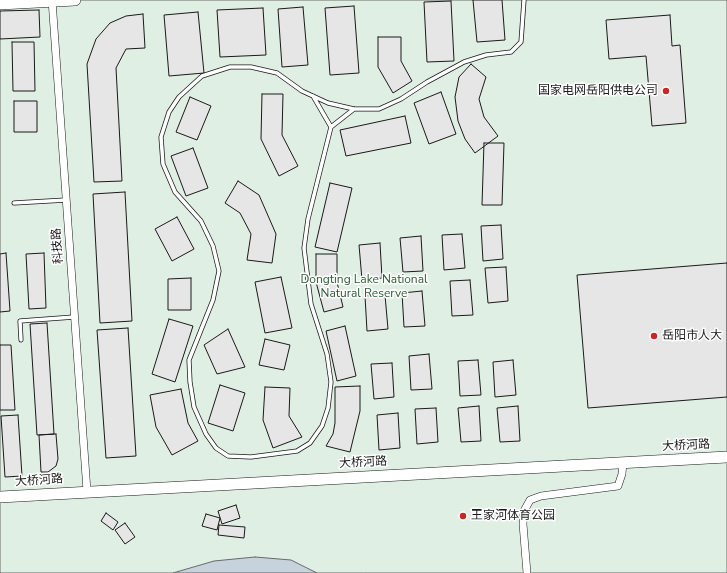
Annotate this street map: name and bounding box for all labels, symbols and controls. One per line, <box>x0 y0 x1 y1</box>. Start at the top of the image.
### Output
place label: 国家电网岳阳供电公司 <box>538 84 658 98</box>
marker: 国家电网岳阳供电公司 <box>661 86 671 96</box>
street label: 科技路 <box>50 228 66 264</box>
park label: Dongting Lake National Natural Reserve <box>300 273 428 301</box>
place label: 岳阳市人大 <box>662 329 722 343</box>
marker: 岳阳市人大 <box>649 331 659 341</box>
street label: 大桥河路 <box>662 438 710 454</box>
street label: 大桥河路 <box>339 455 387 471</box>
street label: 大桥河路 <box>15 472 63 490</box>
place label: 王家河体育公园 <box>471 509 555 523</box>
marker: 王家河体育公园 <box>458 511 468 521</box>

